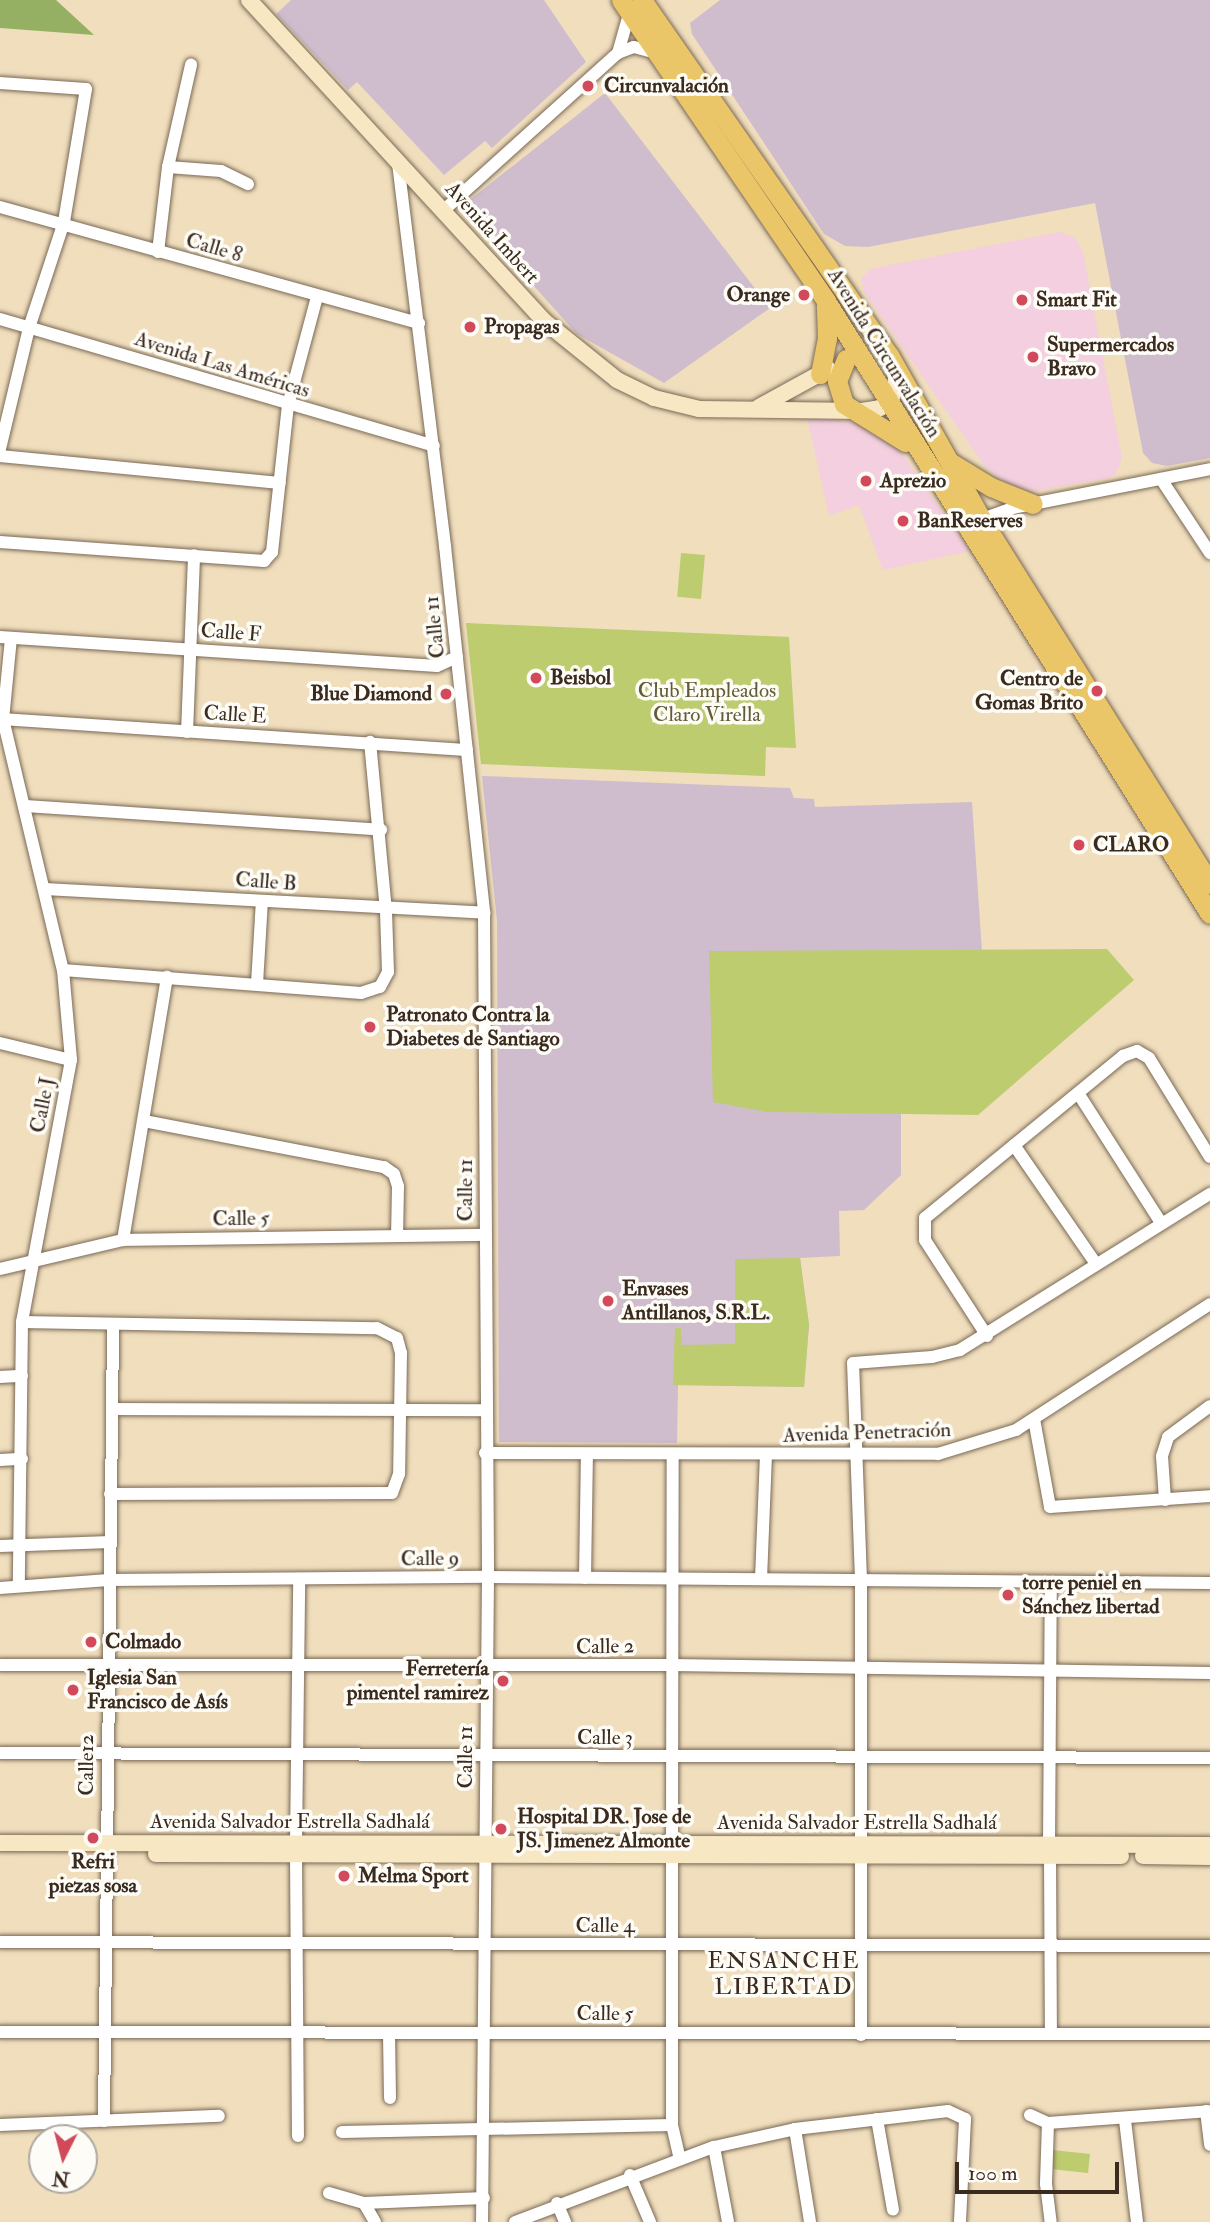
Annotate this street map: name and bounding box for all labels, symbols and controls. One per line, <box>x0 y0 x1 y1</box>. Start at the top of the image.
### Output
place label: Circunvalación <box>604 73 729 99</box>
marker: Circunvalación <box>578 76 598 96</box>
street label: Avenida Imbert <box>440 177 544 289</box>
street label: Calle 8 <box>183 228 245 268</box>
street label: Avenida Circunvalación <box>822 264 946 442</box>
place label: Orange <box>727 282 790 308</box>
marker: Orange <box>796 287 812 303</box>
place label: Smart Fit <box>1036 287 1117 313</box>
marker: Smart Fit <box>1014 292 1030 308</box>
place label: Propagas <box>484 314 559 340</box>
marker: Propagas <box>462 319 478 335</box>
street label: Avenida Las Américas <box>131 326 313 404</box>
place label: Supermercados Bravo <box>1047 332 1174 382</box>
marker: Supermercados Bravo <box>1025 349 1041 365</box>
place label: Aprezio <box>880 468 946 494</box>
marker: Aprezio <box>858 473 874 489</box>
place label: BanReserves <box>917 508 1023 534</box>
marker: BanReserves <box>895 513 911 529</box>
street label: Calle 11 <box>419 594 451 660</box>
street label: Calle F <box>200 618 262 648</box>
place label: Beisbol <box>550 665 611 691</box>
place label: Centro de Gomas Brito <box>975 666 1083 716</box>
marker: Beisbol <box>528 670 544 686</box>
park label: Club Empleados Claro Virella <box>638 678 776 728</box>
place label: Blue Diamond <box>310 681 432 707</box>
marker: Centro de Gomas Brito <box>1089 683 1105 699</box>
marker: Blue Diamond <box>438 686 454 702</box>
street label: Calle E <box>203 701 267 729</box>
place label: CLARO <box>1093 832 1169 858</box>
marker: CLARO <box>1071 837 1087 853</box>
street label: Calle B <box>234 867 298 897</box>
place label: Patronato Contra la Diabetes de Santiago <box>386 1002 560 1052</box>
marker: Patronato Contra la Diabetes de Santiago <box>360 1017 380 1037</box>
street label: Calle J <box>25 1075 61 1135</box>
street label: Calle 11 <box>453 1159 479 1221</box>
street label: Calle 5 <box>212 1206 270 1232</box>
place label: Envases Antillanos, S.R.L. <box>622 1276 770 1326</box>
marker: Envases Antillanos, S.R.L. <box>600 1293 616 1309</box>
street label: Avenida Penetración <box>782 1417 952 1449</box>
street label: Calle 9 <box>401 1546 459 1572</box>
place label: torre peniel en Sánchez libertad <box>1022 1570 1159 1620</box>
marker: torre peniel en Sánchez libertad <box>1000 1587 1016 1603</box>
place label: Colmado <box>105 1629 181 1655</box>
marker: Colmado <box>83 1634 99 1650</box>
street label: Calle 2 <box>576 1634 634 1660</box>
place label: Ferretería pimentel ramirez <box>347 1656 489 1706</box>
place label: Iglesia San Francisco de Asís <box>87 1665 228 1715</box>
marker: Ferretería pimentel ramirez <box>495 1673 511 1689</box>
marker: Iglesia San Francisco de Asís <box>65 1682 81 1698</box>
street label: Calle 3 <box>577 1725 633 1751</box>
street label: Calle 11 <box>453 1726 479 1788</box>
street label: Calle12 <box>74 1734 100 1796</box>
place label: Hospital DR. Jose de JS. Jimenez Almonte <box>517 1804 691 1854</box>
street label: Avenida Salvador Estrella Sadhalá <box>150 1809 430 1835</box>
street label: Avenida Salvador Estrella Sadhalá <box>717 1810 997 1836</box>
marker: Hospital DR. Jose de JS. Jimenez Almonte <box>491 1819 511 1839</box>
marker: Refri piezas sosa <box>85 1830 101 1846</box>
place label: Refri piezas sosa <box>49 1849 137 1899</box>
place label: Melma Sport <box>358 1863 469 1889</box>
marker: Melma Sport <box>336 1868 352 1884</box>
street label: Calle 4 <box>575 1913 635 1939</box>
district label: ENSANCHE LIBERTAD <box>708 1947 860 2001</box>
street label: Calle 5 <box>576 2001 634 2027</box>
north arrow <box>28 2124 98 2194</box>
scale bar <box>958 2148 1122 2192</box>
text: 100 m <box>968 2160 1018 2187</box>
text: N <box>51 2165 71 2191</box>

